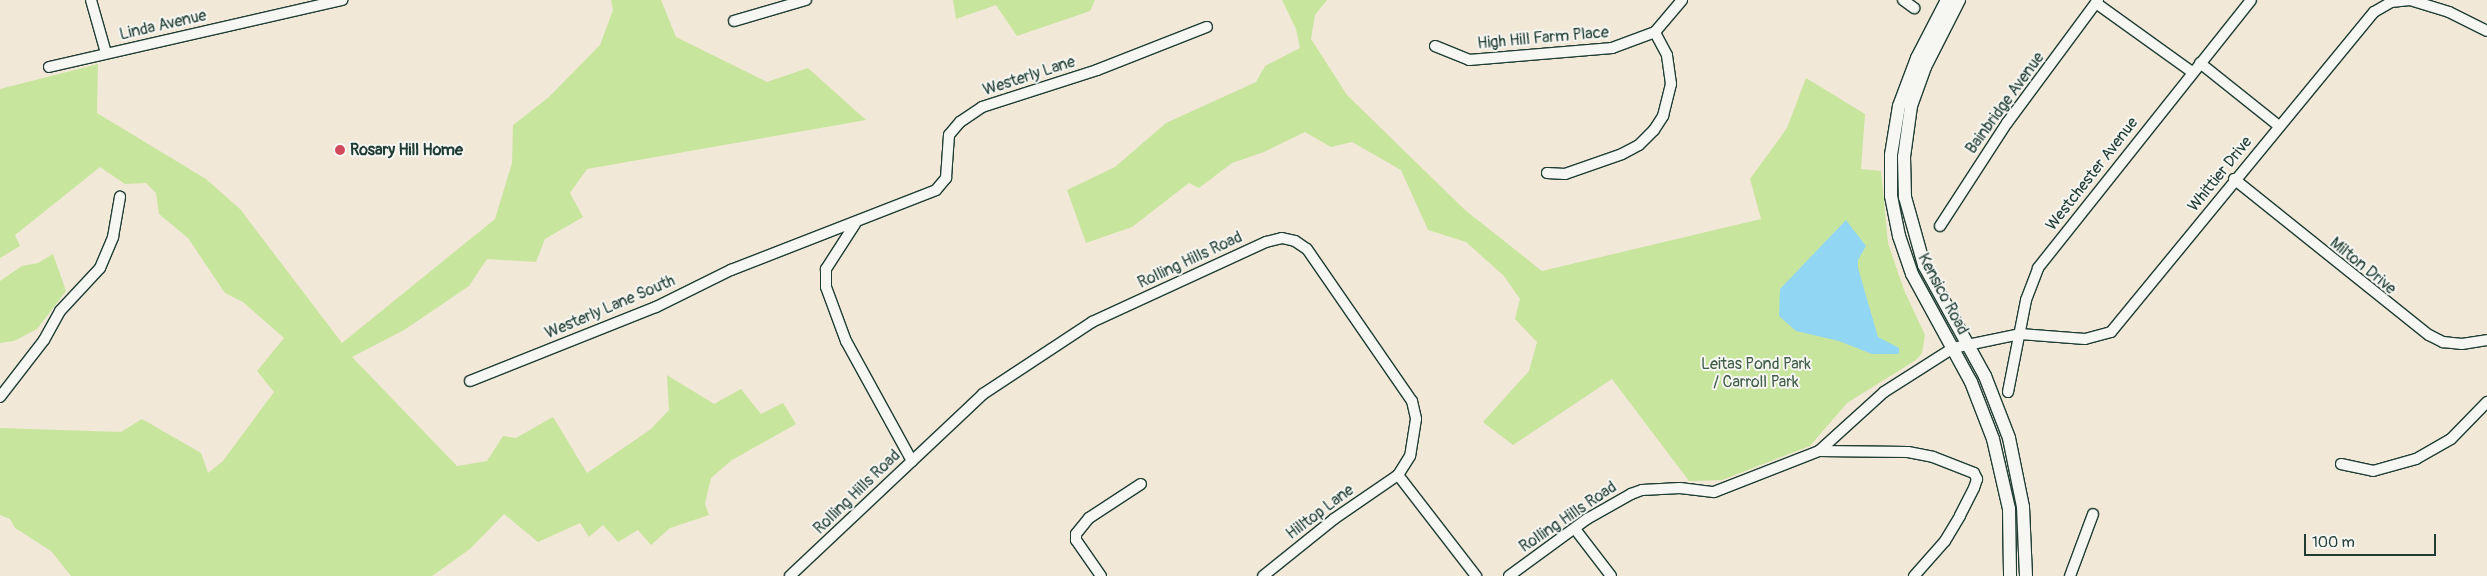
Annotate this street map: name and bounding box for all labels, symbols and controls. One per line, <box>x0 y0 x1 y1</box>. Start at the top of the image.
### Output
street label: Linda Avenue <box>118 6 208 44</box>
street label: High Hill Farm Place <box>1477 23 1609 53</box>
street label: Bainbridge Avenue <box>1962 48 2048 158</box>
street label: Westerly Lane <box>980 52 1078 100</box>
street label: Westchester Avenue <box>2042 114 2142 234</box>
street label: Whittier Drive <box>2184 133 2256 215</box>
place label: Rosary Hill Home <box>350 140 463 160</box>
marker: Rosary Hill Home <box>334 144 346 156</box>
street label: Rolling Hills Road <box>1135 227 1245 293</box>
street label: Milton Drive <box>2326 233 2400 299</box>
street label: Kensico Road <box>1914 250 1972 338</box>
street label: Westerly Lane South <box>542 271 678 343</box>
park label: Leitas Pond Park / Carroll Park <box>1701 354 1811 392</box>
street label: Rolling Hills Road <box>810 446 904 538</box>
street label: Rolling Hills Road <box>1516 477 1620 557</box>
street label: Hilltop Lane <box>1282 480 1358 544</box>
scale bar <box>2307 524 2440 556</box>
text: 100 m <box>2312 533 2355 552</box>

